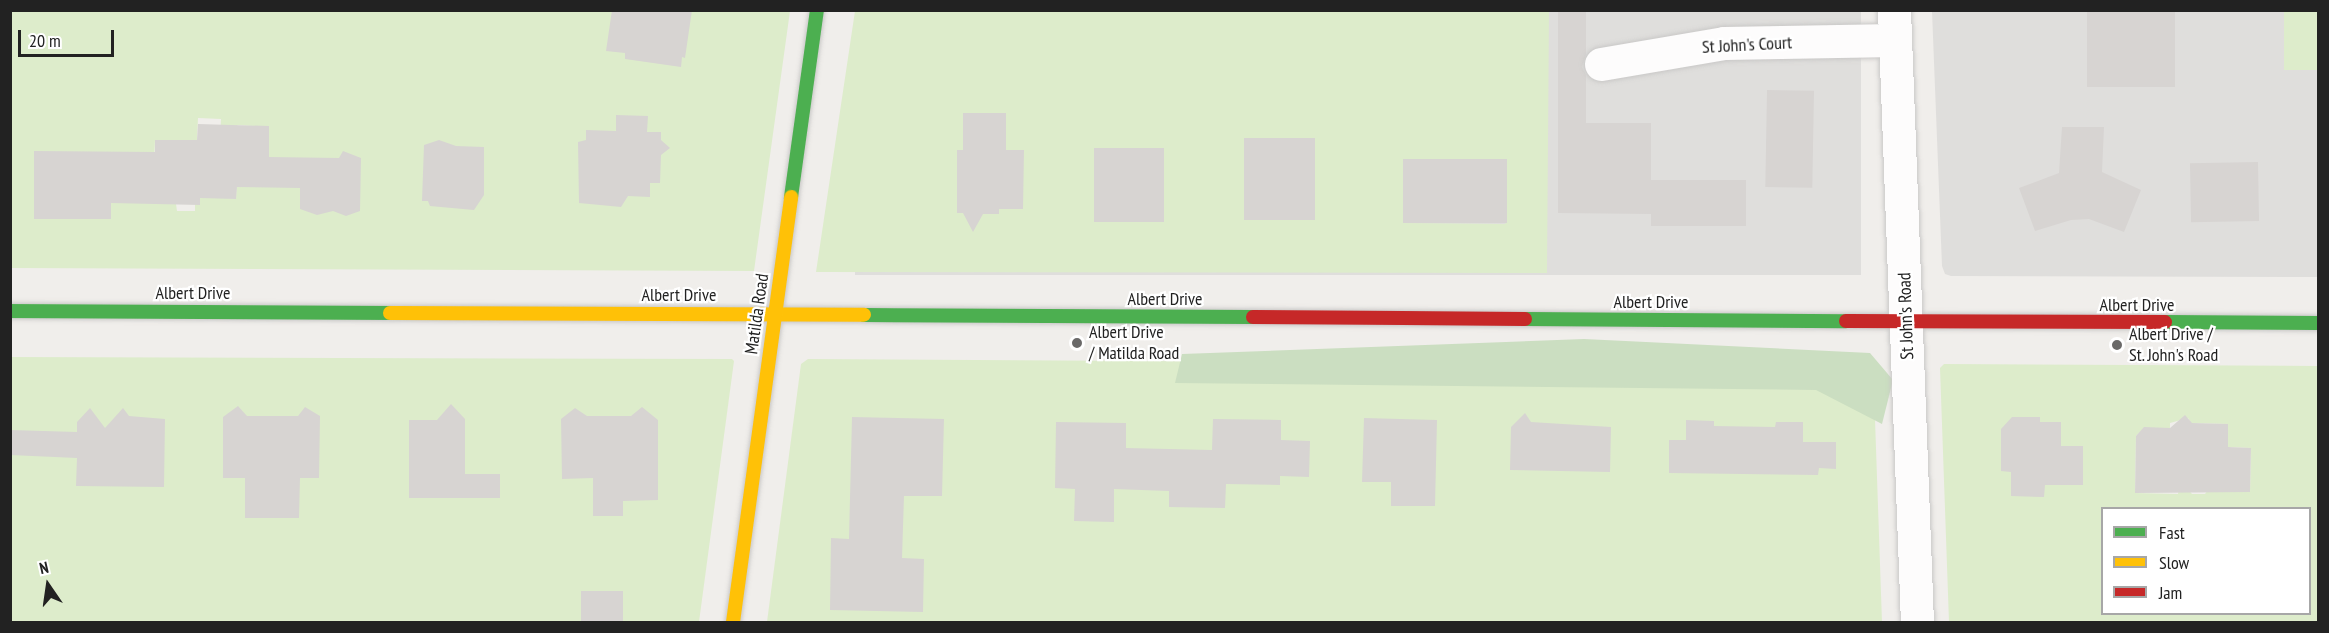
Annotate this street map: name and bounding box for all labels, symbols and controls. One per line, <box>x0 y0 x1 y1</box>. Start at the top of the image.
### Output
scale bar <box>21 18 117 56</box>
text: 20 m <box>29 29 61 52</box>
street label: St John's Court <box>1701 32 1793 58</box>
street label: Matilda Road <box>741 272 773 356</box>
street label: St John's Road <box>1894 272 1918 360</box>
street label: Albert Drive <box>156 282 230 304</box>
street label: Albert Drive <box>642 284 716 306</box>
street label: Albert Drive <box>1128 288 1202 310</box>
street label: Albert Drive <box>1614 291 1688 313</box>
street label: Albert Drive <box>2100 294 2174 316</box>
place label: Albert Drive / Matilda Road <box>1089 322 1179 364</box>
place label: Albert Drive / St. John's Road <box>2129 324 2220 366</box>
marker: Albert Drive / Matilda Road <box>1070 336 1084 350</box>
marker: Albert Drive / St. John's Road <box>2110 338 2124 352</box>
legend <box>2101 507 2311 615</box>
text: Fast <box>2159 521 2185 544</box>
text: Slow <box>2159 551 2189 574</box>
north arrow <box>18 555 78 615</box>
text: N <box>37 557 50 578</box>
text: Jam <box>2159 581 2182 604</box>

